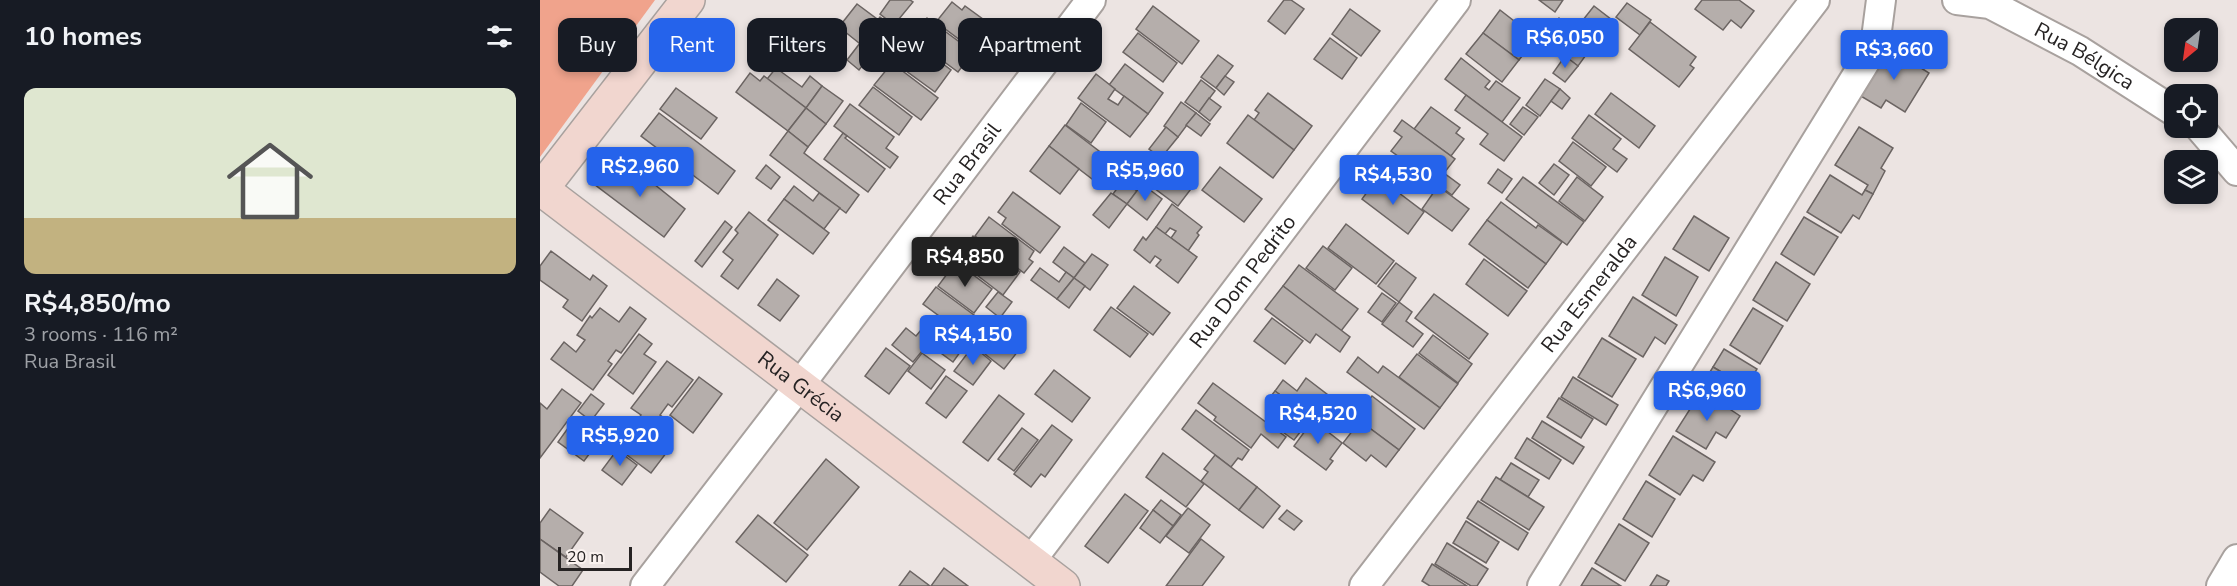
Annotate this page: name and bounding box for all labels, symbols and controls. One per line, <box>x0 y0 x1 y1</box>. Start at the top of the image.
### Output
street label: Rua Bélgica <box>2029 16 2140 96</box>
chip: Buy <box>558 18 637 72</box>
chip: Rent <box>649 18 735 72</box>
chip: Filters <box>747 18 847 72</box>
chip: New <box>859 18 946 72</box>
chip: Apartment <box>958 18 1102 72</box>
pin: R$6,050 <box>1510 18 1620 69</box>
north arrow <box>2164 18 2218 72</box>
map controls <box>2164 18 2218 204</box>
text: 10 homes <box>24 19 142 54</box>
icon: filters <box>483 20 516 53</box>
text: R$6,050 <box>1526 24 1604 51</box>
pin: R$3,660 <box>1839 30 1949 81</box>
text: R$3,660 <box>1855 36 1933 63</box>
button: locate <box>2164 84 2218 138</box>
street label: Rua Brasil <box>927 116 1008 211</box>
icon: home <box>216 127 324 235</box>
pin: R$2,960 <box>585 147 695 198</box>
button: layers <box>2164 150 2218 204</box>
pin: R$5,960 <box>1090 151 1200 202</box>
text: R$2,960 <box>601 153 679 180</box>
pin: R$4,530 <box>1338 155 1448 206</box>
text: R$5,960 <box>1106 157 1184 184</box>
text: R$4,530 <box>1354 161 1432 188</box>
street label: Rua Dom Pedrito <box>1183 209 1302 354</box>
street label: Rua Esmeralda <box>1535 229 1643 358</box>
pin: R$4,850 <box>910 237 1020 288</box>
text: R$4,850 <box>926 243 1004 270</box>
text: R$4,850/mo <box>24 286 171 321</box>
pin: R$4,150 <box>918 315 1028 366</box>
text: 3 rooms · 116 m² <box>24 321 178 348</box>
text: R$4,150 <box>934 321 1012 348</box>
street label: Rua Grécia <box>752 345 850 429</box>
text: Rua Brasil <box>24 348 116 375</box>
pin: R$6,960 <box>1652 371 1762 422</box>
text: R$6,960 <box>1668 377 1746 404</box>
pin: R$4,520 <box>1263 394 1373 445</box>
text: R$4,520 <box>1279 400 1357 427</box>
pin: R$5,920 <box>565 416 675 467</box>
text: R$5,920 <box>581 422 659 449</box>
scale bar <box>558 544 632 572</box>
text: 20 m <box>567 546 604 568</box>

